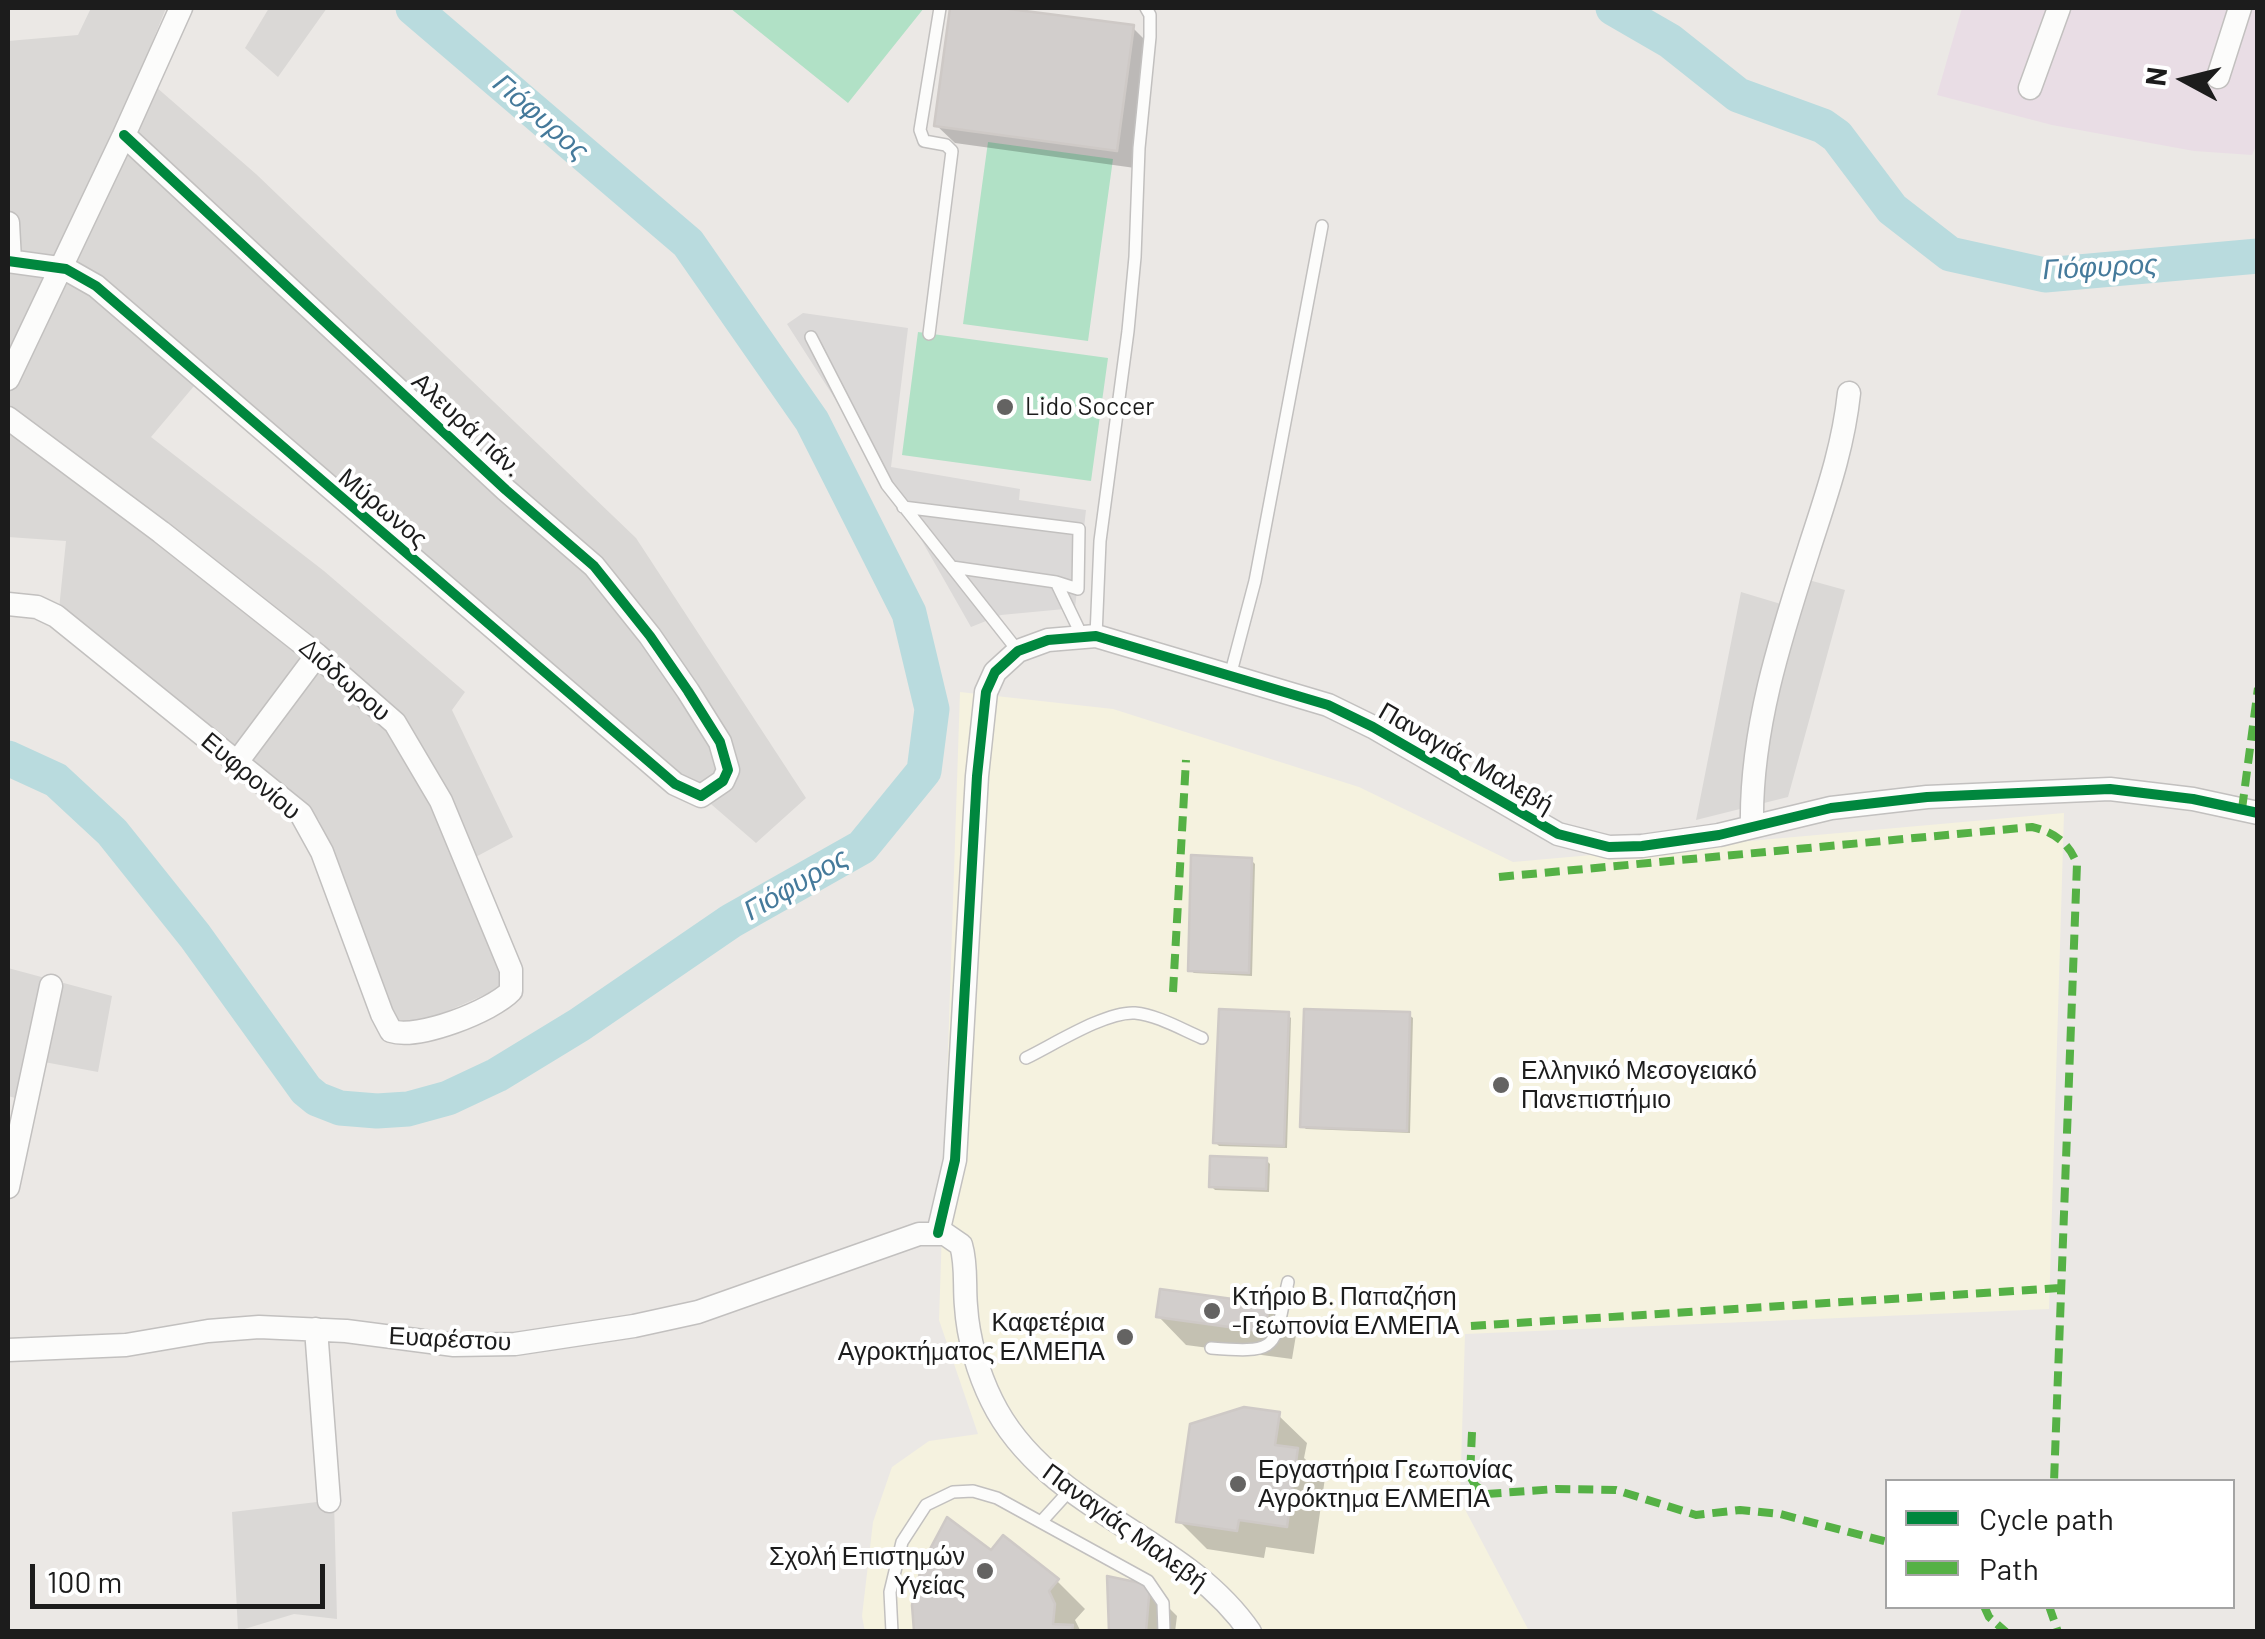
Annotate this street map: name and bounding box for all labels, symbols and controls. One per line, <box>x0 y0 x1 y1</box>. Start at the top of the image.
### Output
north arrow <box>2135 30 2235 130</box>
text: N <box>2137 65 2173 88</box>
water label: Γιόφυρος <box>486 66 596 168</box>
water label: Γιόφυρος <box>2042 247 2158 287</box>
street label: Αλευρά Γιάν. <box>406 366 528 484</box>
place label: Lido Soccer <box>1025 392 1154 422</box>
marker: Lido Soccer <box>994 396 1016 418</box>
street label: Μύρωνος <box>332 462 434 554</box>
street label: Διόδωρου <box>293 632 397 728</box>
street label: Παναγιάς Μαλεβή <box>1374 696 1558 820</box>
street label: Ευφρονίου <box>195 726 307 826</box>
water label: Γιόφυρος <box>738 841 854 927</box>
place label: Ελληνικό Μεσογειακό Πανεπιστήμιο <box>1521 1056 1757 1115</box>
marker: Ελληνικό Μεσογειακό Πανεπιστήμιο <box>1490 1074 1512 1096</box>
place label: Κτήριο Β. Παπαζήση -Γεωπονία ΕΛΜΕΠΑ <box>1232 1282 1459 1341</box>
marker: Κτήριο Β. Παπαζήση -Γεωπονία ΕΛΜΕΠΑ <box>1201 1300 1223 1322</box>
place label: Καφετέρια Αγροκτήματος ΕΛΜΕΠΑ <box>838 1308 1105 1367</box>
street label: Ευαρέστου <box>388 1321 512 1357</box>
marker: Καφετέρια Αγροκτήματος ΕΛΜΕΠΑ <box>1114 1326 1136 1348</box>
place label: Εργαστήρια Γεωπονίας Αγρόκτημα ΕΛΜΕΠΑ <box>1258 1455 1513 1514</box>
street label: Παναγιάς Μαλεβή <box>1037 1457 1213 1597</box>
marker: Εργαστήρια Γεωπονίας Αγρόκτημα ΕΛΜΕΠΑ <box>1227 1473 1249 1495</box>
legend <box>1885 1479 2235 1609</box>
text: Cycle path <box>1979 1500 2114 1536</box>
place label: Σχολή Επιστημών Υγείας <box>769 1542 965 1601</box>
scale bar <box>35 1544 330 1606</box>
text: Path <box>1979 1550 2039 1586</box>
marker: Σχολή Επιστημών Υγείας <box>974 1560 996 1582</box>
text: 100 m <box>47 1563 122 1599</box>

